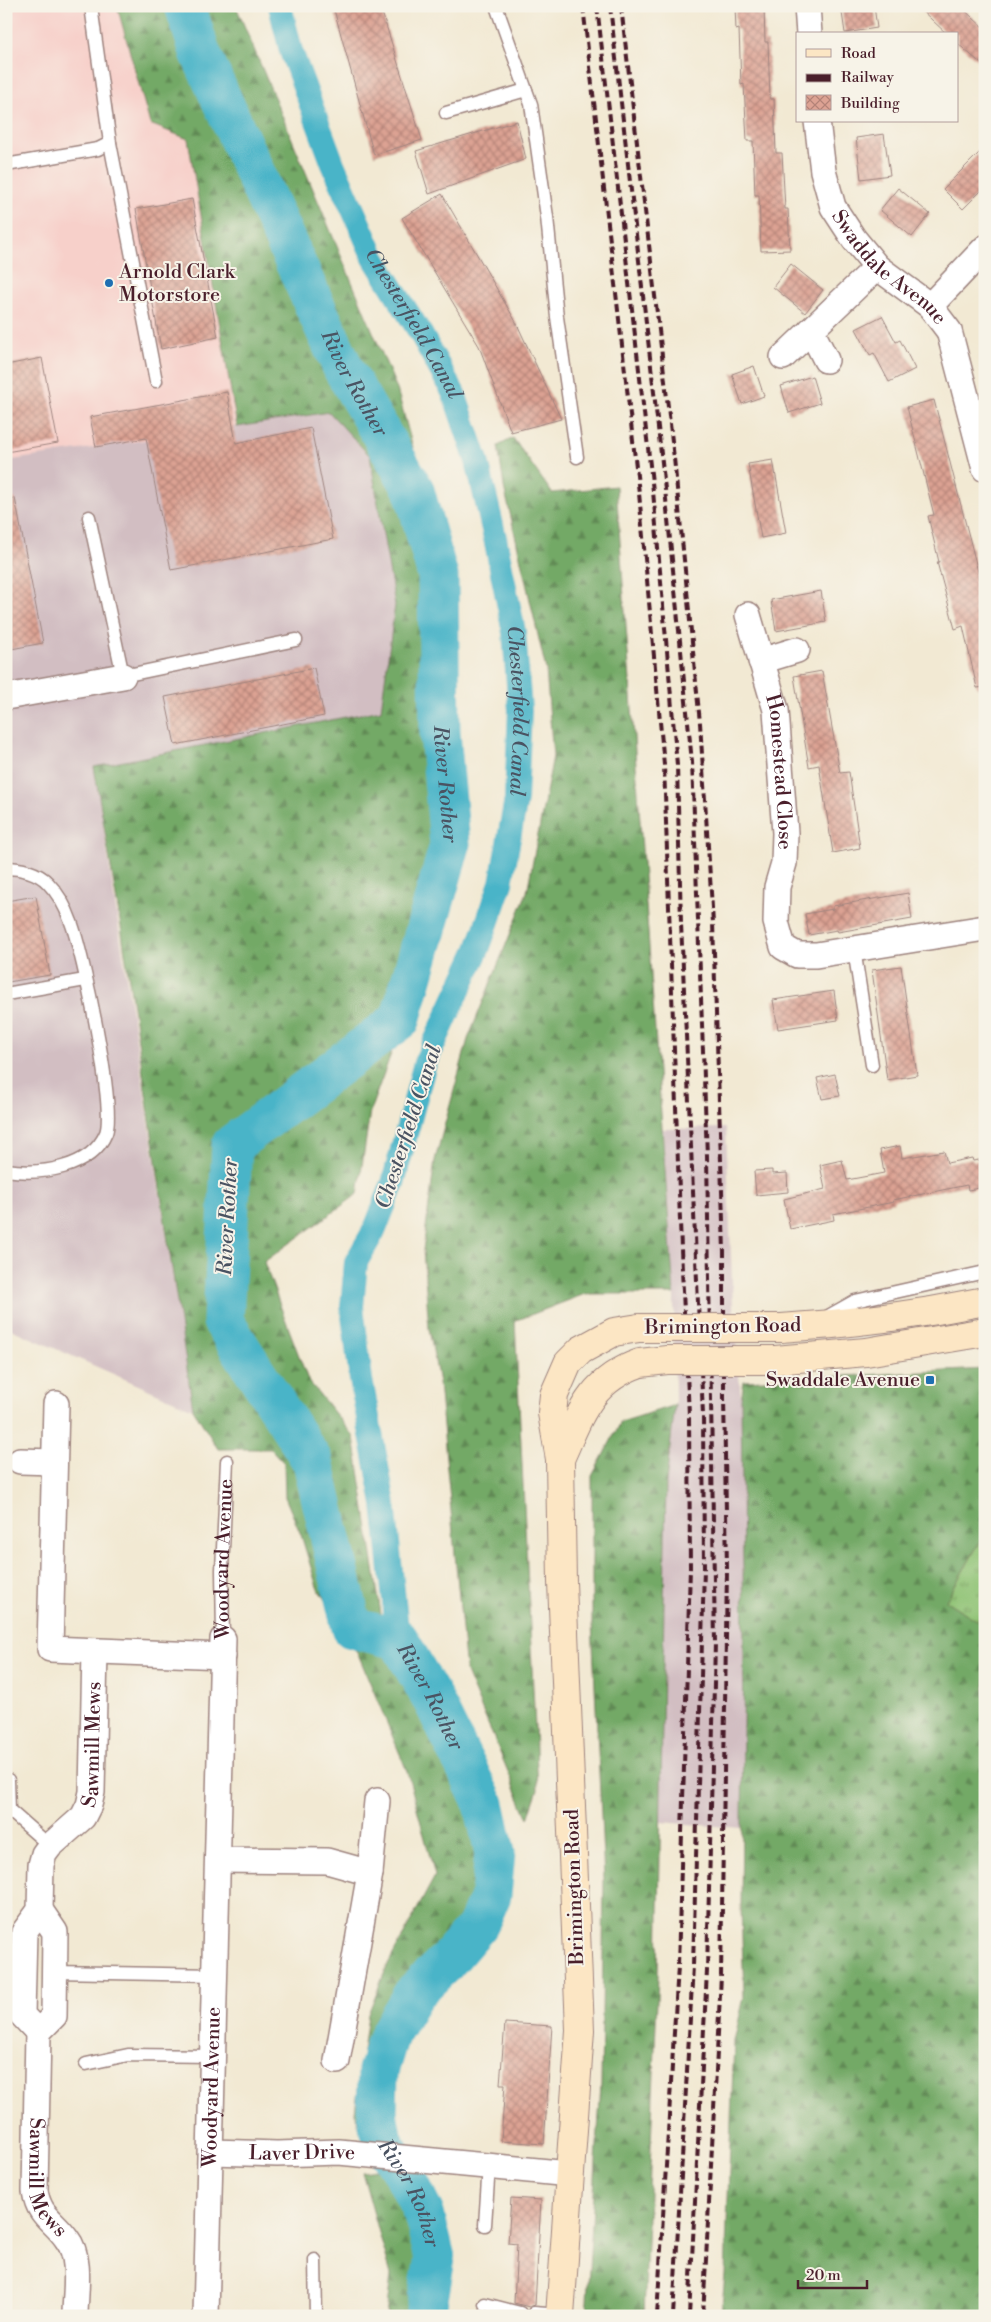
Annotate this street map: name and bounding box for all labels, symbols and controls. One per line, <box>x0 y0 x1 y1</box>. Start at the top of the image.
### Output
legend <box>796 32 958 122</box>
text: Road <box>841 44 876 63</box>
text: Railway <box>841 68 895 87</box>
text: Building <box>840 94 900 113</box>
street label: Swaddale Avenue <box>826 205 952 330</box>
water label: Chesterfield Canal <box>359 245 468 402</box>
place label: Arnold Clark Motorstore <box>118 260 236 308</box>
marker: Arnold Clark Motorstore <box>103 277 115 289</box>
water label: River Rother <box>314 325 394 443</box>
water label: Chesterfield Canal <box>501 624 533 797</box>
street label: Homestead Close <box>759 691 798 850</box>
water label: River Rother <box>427 724 463 845</box>
water label: Chesterfield Canal <box>370 1042 448 1212</box>
water label: River Rother <box>212 1156 244 1277</box>
street label: Brimington Road <box>643 1313 802 1341</box>
place label: Swaddale Avenue <box>766 1368 920 1393</box>
marker: Swaddale Avenue <box>924 1374 936 1386</box>
street label: Woodyard Avenue <box>209 1478 239 1640</box>
water label: River Rother <box>390 1638 469 1756</box>
street label: Sawmill Mews <box>76 1681 107 1810</box>
street label: Brimington Road <box>560 1808 590 1967</box>
street label: Woodyard Avenue <box>197 2006 226 2169</box>
street label: Sawmill Mews <box>22 2117 73 2242</box>
water label: River Rother <box>371 2133 445 2251</box>
street label: Laver Drive <box>248 2139 356 2167</box>
scale bar <box>798 2257 867 2289</box>
text: 20 m <box>806 2266 841 2285</box>

